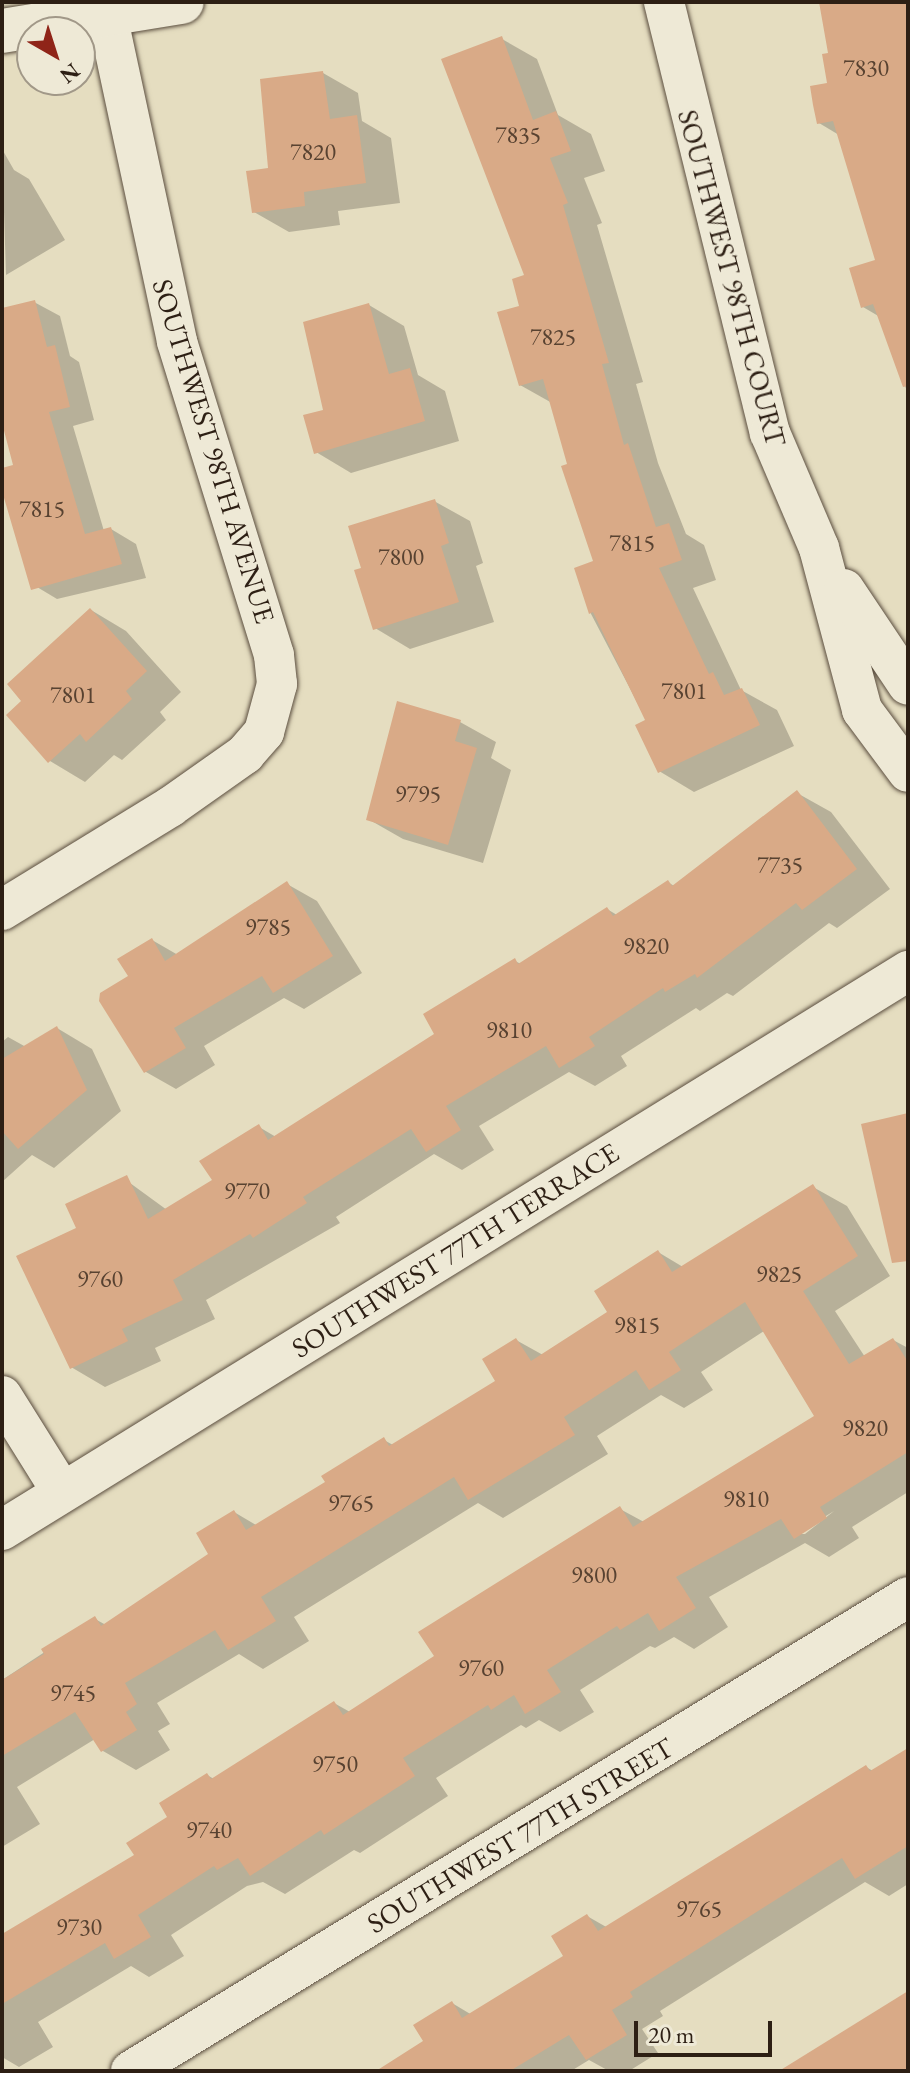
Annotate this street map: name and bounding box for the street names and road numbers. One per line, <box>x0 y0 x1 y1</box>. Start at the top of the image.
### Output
street label: SOUTHWEST 98TH COURT <box>671 106 793 450</box>
street label: SOUTHWEST 98TH AVENUE <box>146 275 282 627</box>
street label: SOUTHWEST 77TH TERRACE <box>285 1135 625 1365</box>
street label: SOUTHWEST 77TH STREET <box>361 1730 679 1940</box>

